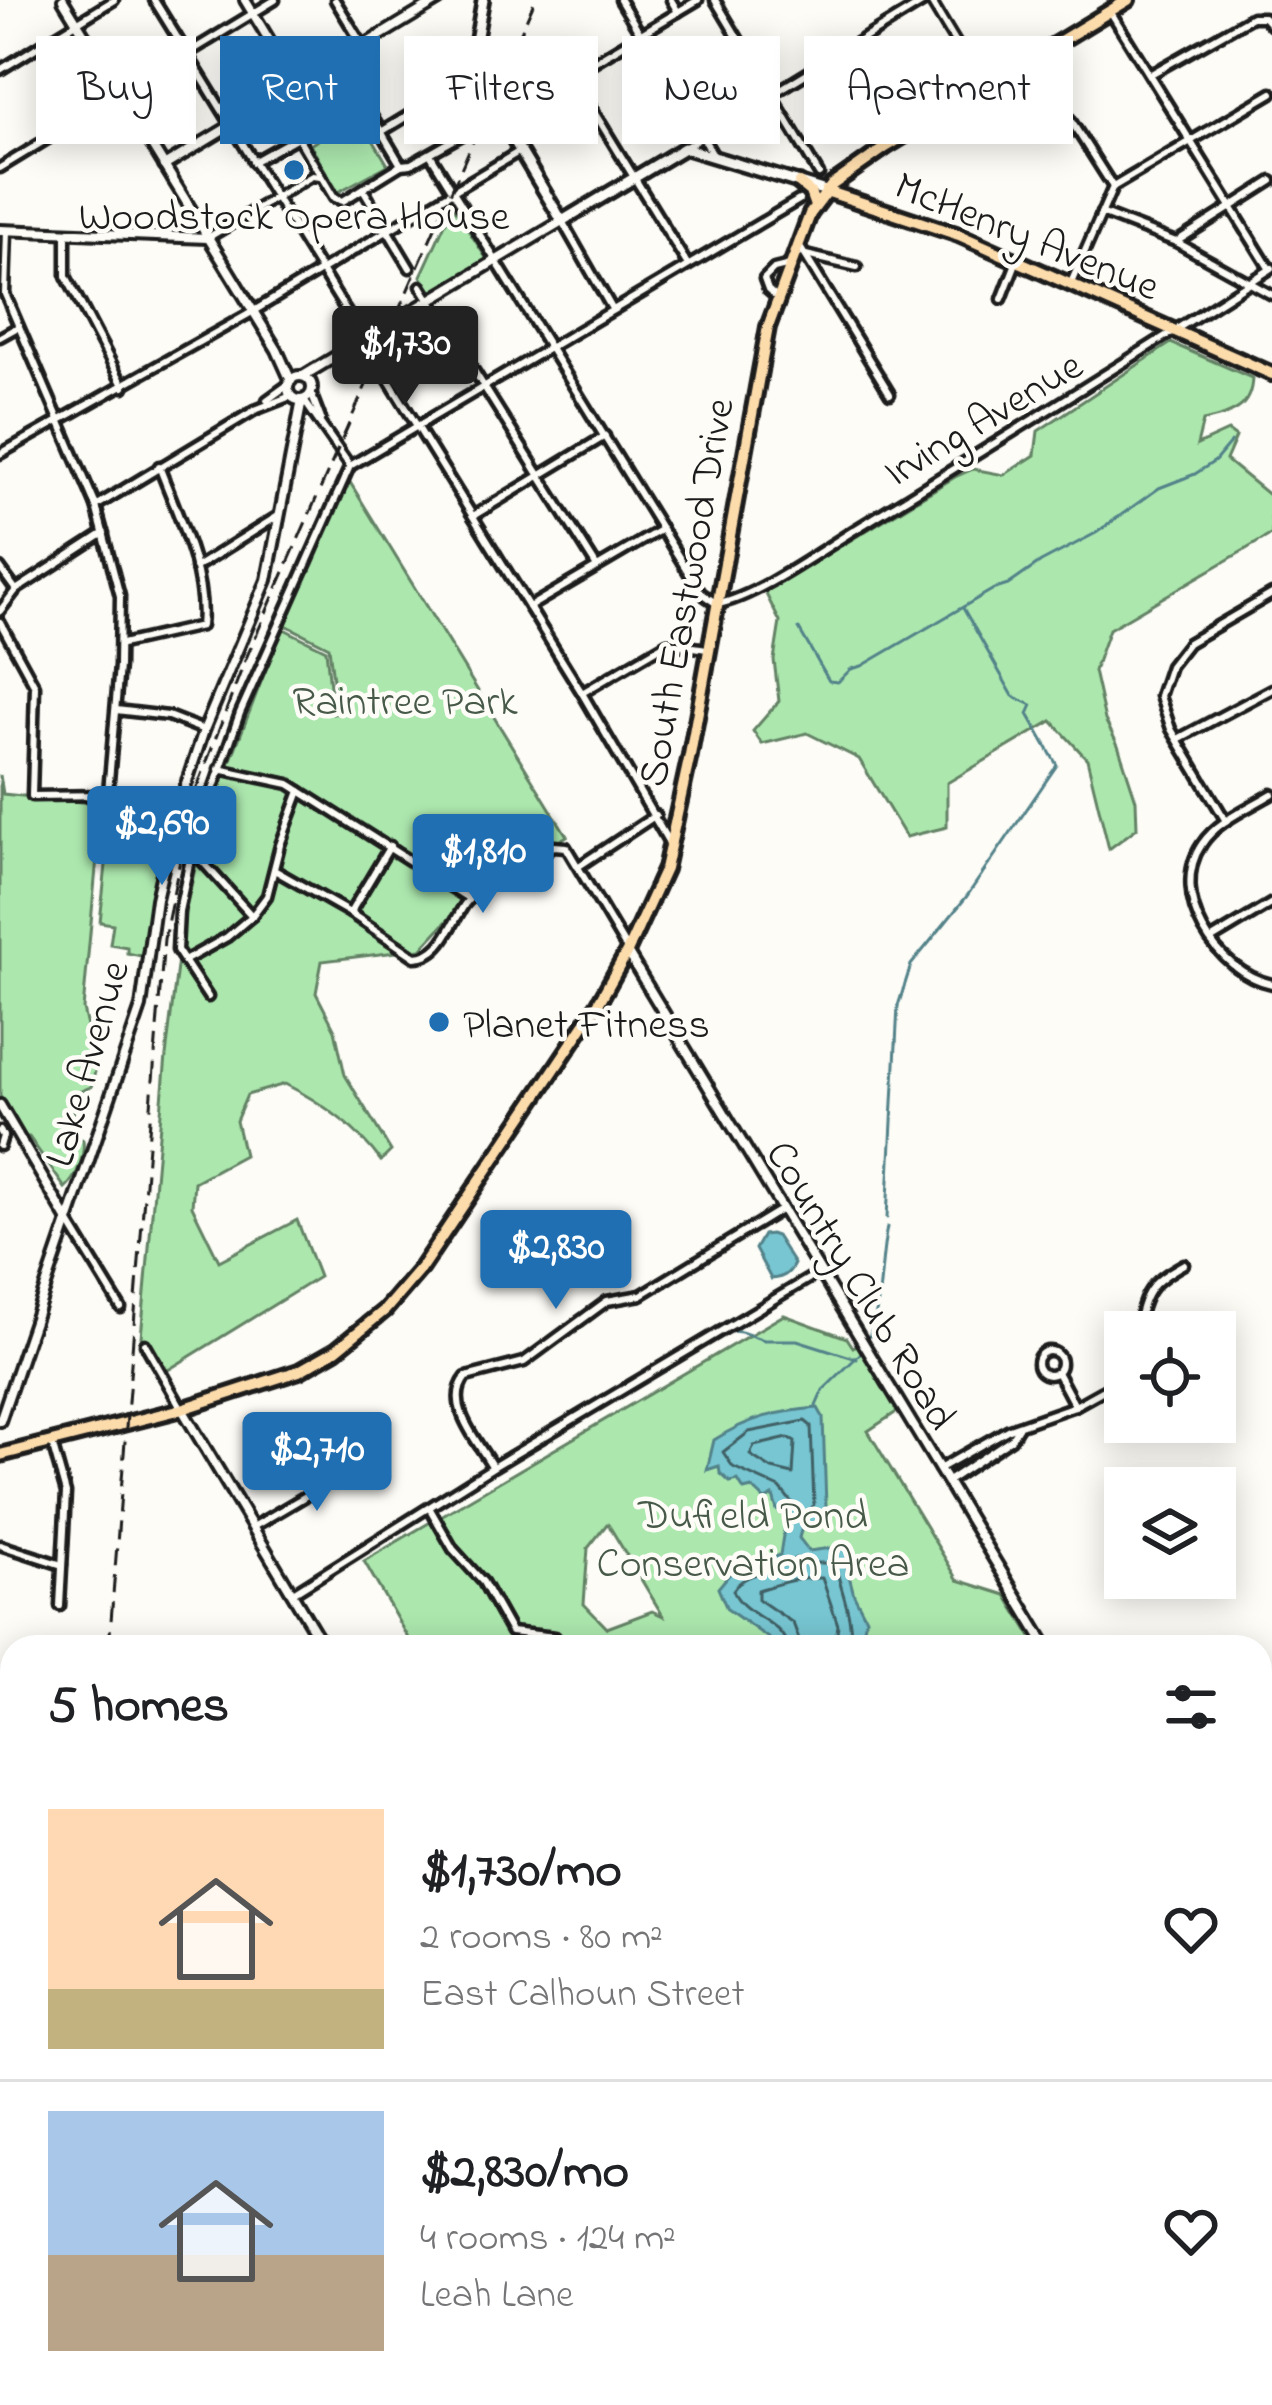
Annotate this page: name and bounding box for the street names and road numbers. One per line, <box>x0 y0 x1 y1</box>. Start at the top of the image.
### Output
street label: McHenry Avenue <box>885 157 1168 319</box>
street label: Irving Avenue <box>873 337 1095 504</box>
street label: South Eastwood Drive <box>624 394 753 792</box>
street label: Lake Avenue <box>31 954 148 1174</box>
street label: Country Club Road <box>748 1130 970 1443</box>

